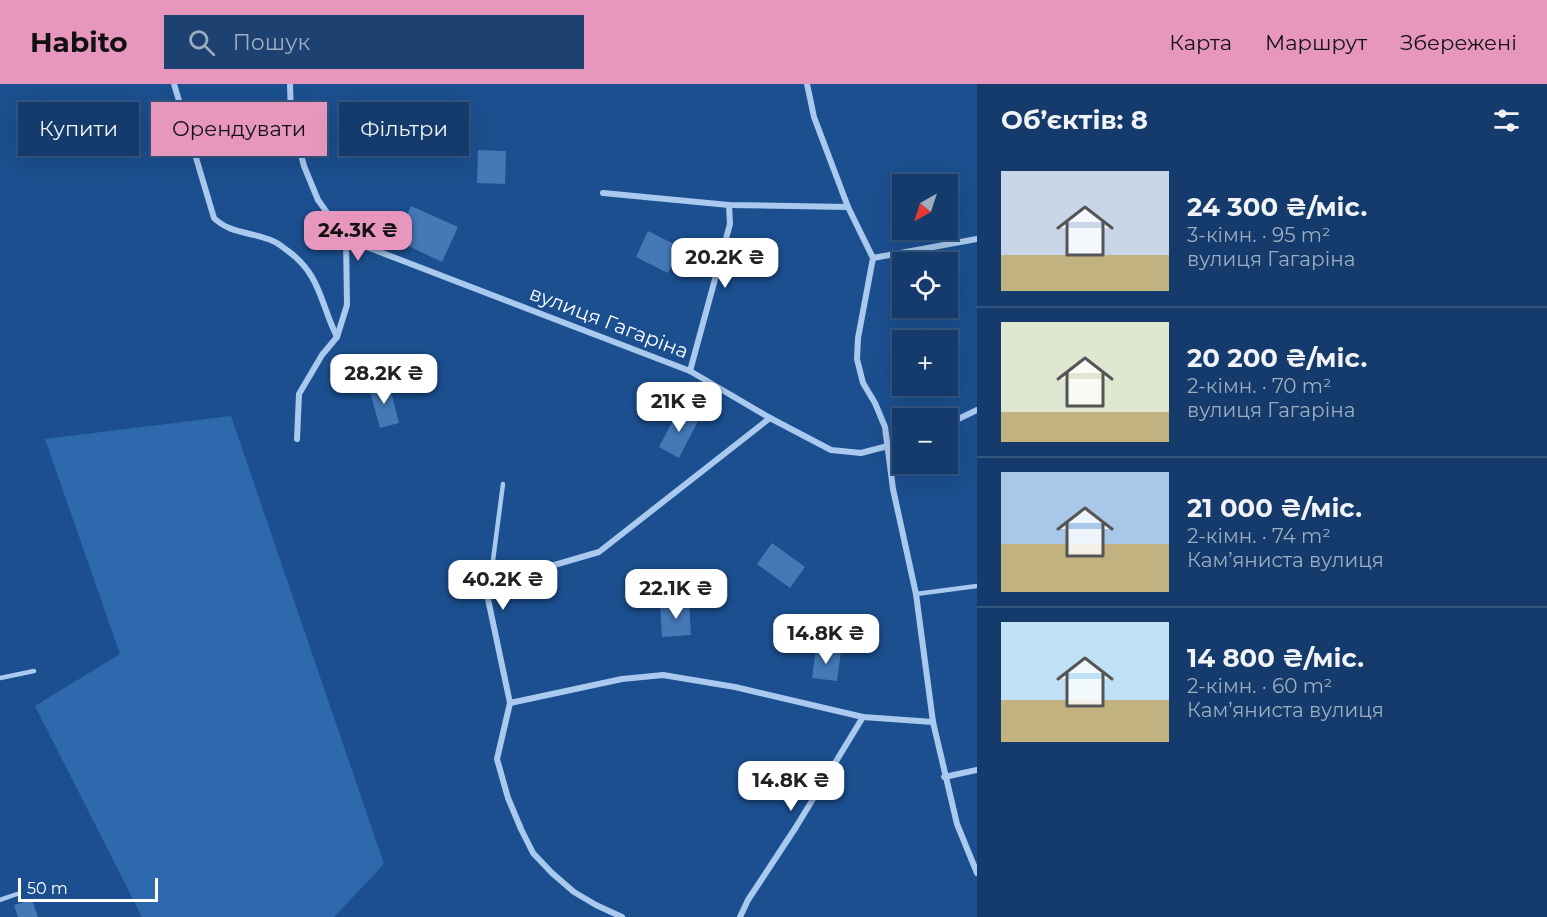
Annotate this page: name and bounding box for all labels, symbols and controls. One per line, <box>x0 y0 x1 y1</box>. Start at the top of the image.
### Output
search box <box>164 15 584 69</box>
text: Habito <box>30 25 128 59</box>
icon: search <box>185 26 218 59</box>
text: Пошук <box>233 29 310 56</box>
text: Карта <box>1169 30 1232 55</box>
text: Маршрут <box>1265 30 1367 55</box>
text: Збережені <box>1400 30 1517 55</box>
chip: Купити <box>18 102 139 156</box>
chip: Орендувати <box>151 102 327 156</box>
chip: Фільтри <box>339 102 469 156</box>
text: Об’єктів: 8 <box>1001 104 1148 136</box>
icon: filters <box>1490 104 1523 137</box>
north arrow <box>892 174 958 240</box>
map controls <box>892 174 958 474</box>
text: 24 300 ₴/міс. <box>1187 191 1367 223</box>
icon: home <box>1049 195 1121 267</box>
pin: 24.3K ₴ <box>303 211 413 262</box>
text: 24.3K ₴ <box>318 218 398 242</box>
text: 3-кімн. · 95 m² <box>1187 223 1331 247</box>
pin: 20.2K ₴ <box>670 238 780 289</box>
text: 20.2K ₴ <box>685 245 765 269</box>
text: вулиця Гагаріна <box>1187 247 1355 271</box>
button: locate <box>892 252 958 318</box>
street label: вулиця Гагаріна <box>526 281 692 363</box>
button: + <box>892 330 958 396</box>
text: 20 200 ₴/міс. <box>1187 342 1367 374</box>
icon: home <box>1049 346 1121 418</box>
pin: 28.2K ₴ <box>329 354 439 405</box>
text: 28.2K ₴ <box>344 361 424 385</box>
text: 2-кімн. · 70 m² <box>1187 374 1332 398</box>
pin: 21K ₴ <box>637 382 721 433</box>
text: 21K ₴ <box>651 389 707 413</box>
text: вулиця Гагаріна <box>1187 398 1355 422</box>
button: − <box>892 408 958 474</box>
text: 21 000 ₴/міс. <box>1187 492 1362 524</box>
icon: home <box>1049 496 1121 568</box>
text: 2-кімн. · 74 m² <box>1187 524 1331 548</box>
text: Камʼяниста вулиця <box>1187 548 1384 572</box>
pin: 40.2K ₴ <box>448 560 558 611</box>
text: 40.2K ₴ <box>462 567 544 591</box>
pin: 22.1K ₴ <box>621 569 731 620</box>
text: 22.1K ₴ <box>639 576 713 600</box>
pin: 14.8K ₴ <box>771 614 881 665</box>
text: 14.8K ₴ <box>787 621 865 645</box>
text: 14 800 ₴/міс. <box>1187 642 1364 674</box>
icon: home <box>1049 646 1121 718</box>
text: 2-кімн. · 60 m² <box>1187 674 1332 698</box>
text: Камʼяниста вулиця <box>1187 698 1384 722</box>
pin: 14.8K ₴ <box>736 761 846 812</box>
text: 14.8K ₴ <box>752 768 830 792</box>
scale bar <box>18 875 158 902</box>
text: 50 m <box>27 879 68 898</box>

